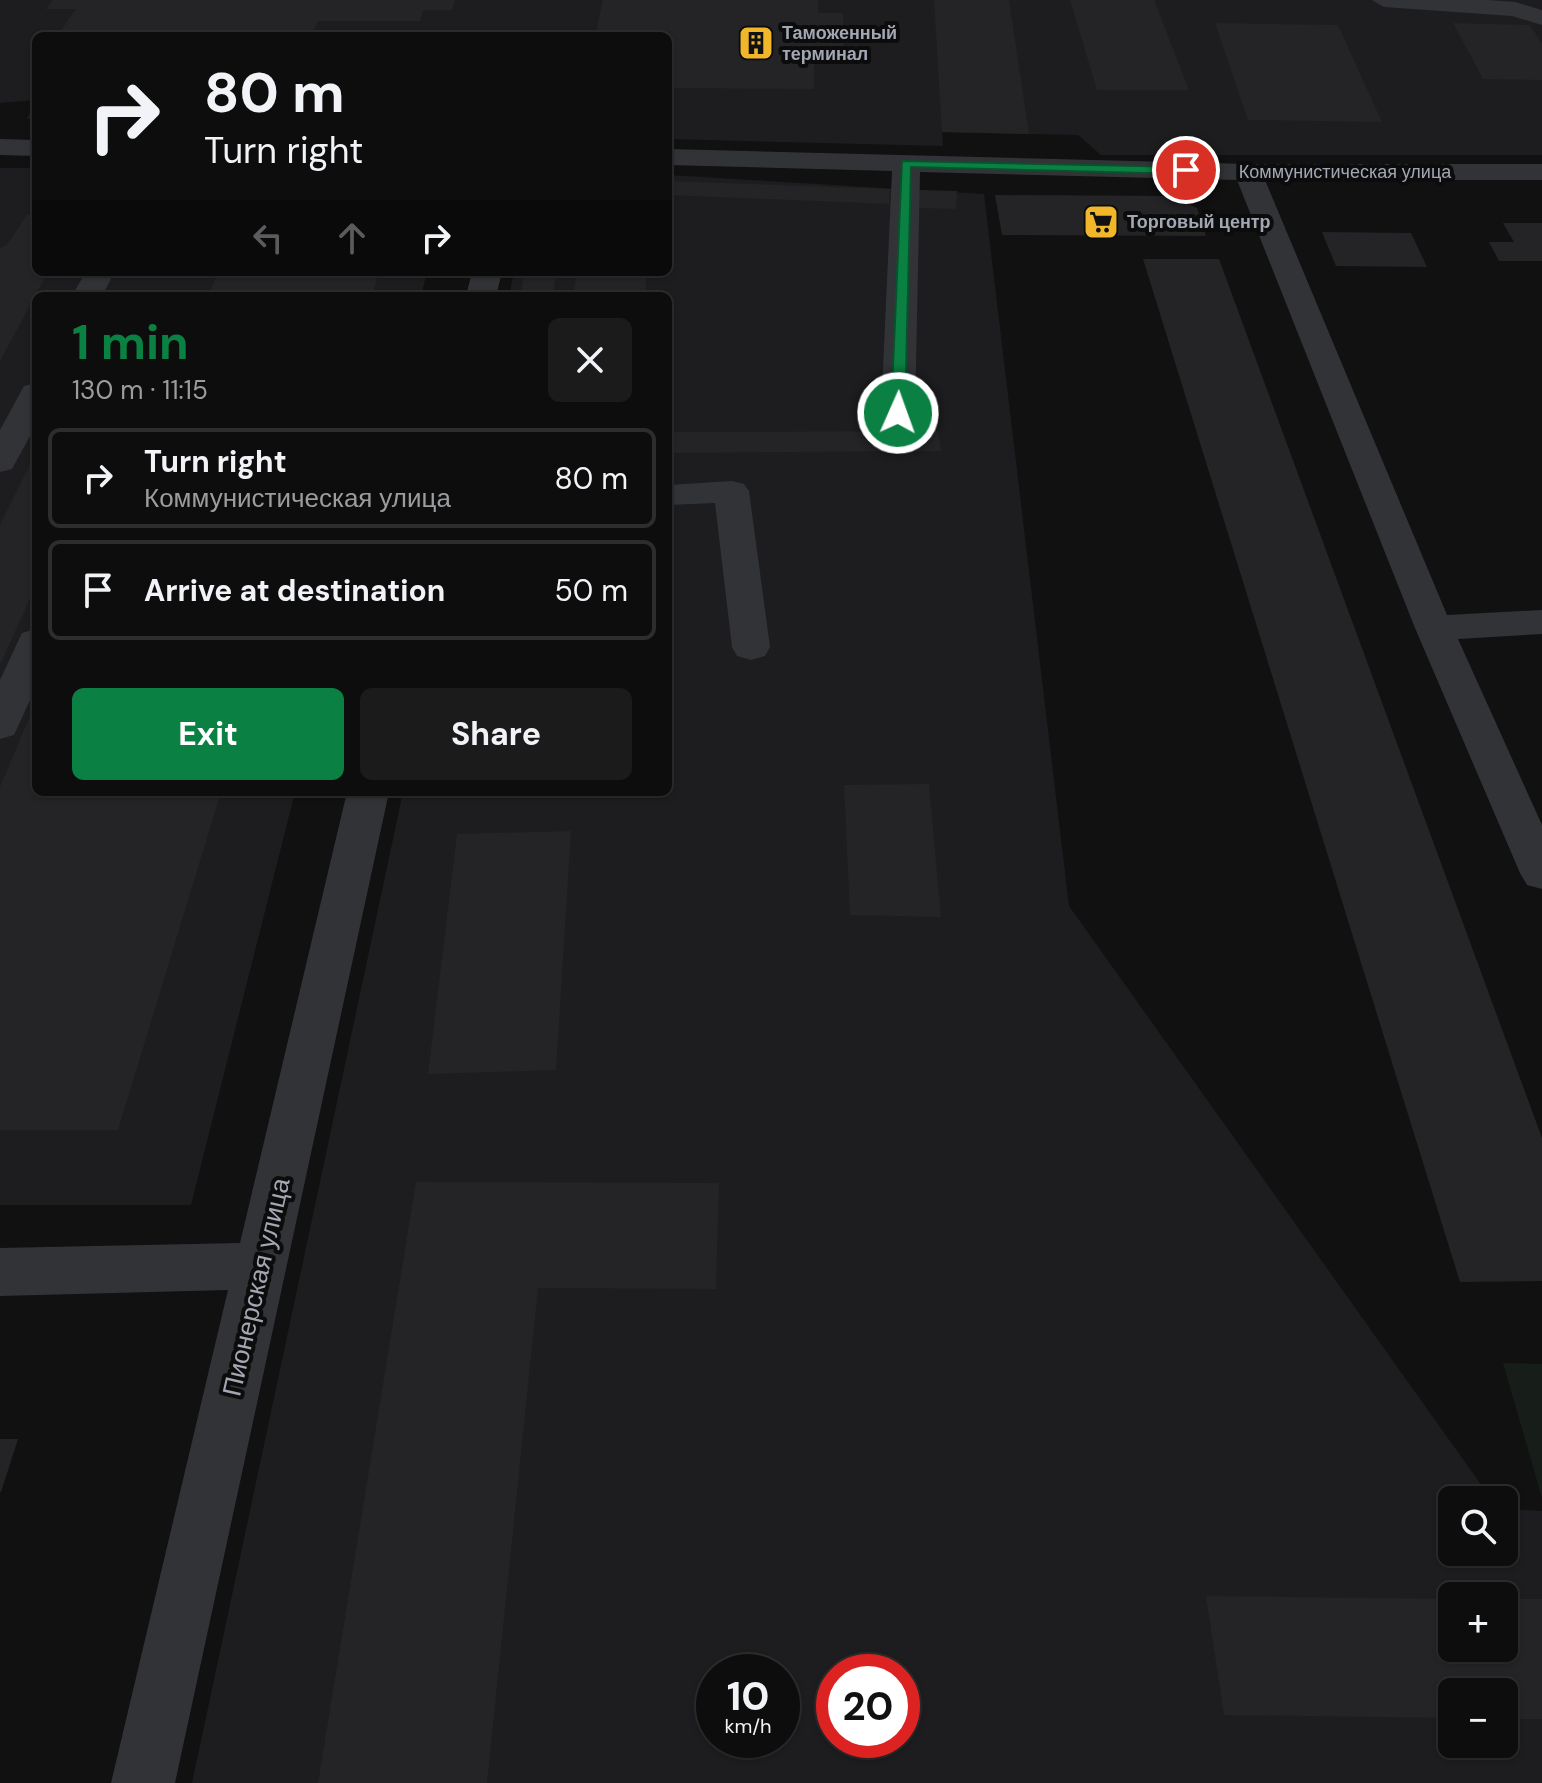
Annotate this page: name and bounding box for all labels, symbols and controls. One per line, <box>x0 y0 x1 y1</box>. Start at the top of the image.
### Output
place label: Таможенный терминал <box>782 21 897 66</box>
building icon: Таможенный терминал <box>737 24 775 62</box>
text: 80 m <box>204 56 345 129</box>
icon: right <box>72 64 176 168</box>
text: Turn right <box>204 127 363 174</box>
pin <box>1152 136 1220 204</box>
icon: arrive <box>1164 148 1208 192</box>
street label: Коммунистическая улица <box>1239 160 1452 184</box>
supermarket icon: Торговый центр <box>1082 203 1120 241</box>
place label: Торговый центр <box>1127 210 1271 234</box>
icon: left <box>246 216 290 260</box>
icon: ahead <box>330 216 374 260</box>
icon: right <box>414 216 458 260</box>
text: 1 min <box>72 311 189 374</box>
button: close <box>548 318 632 402</box>
position arrow <box>856 371 940 455</box>
text: 130 m · 11:15 <box>72 373 208 407</box>
text: Turn right <box>144 442 287 481</box>
icon: right <box>76 456 120 500</box>
text: 80 m <box>555 459 628 498</box>
text: Коммунистическая улица <box>144 481 451 515</box>
icon: arrive <box>76 568 120 612</box>
text: Arrive at destination <box>144 571 445 610</box>
text: 50 m <box>554 571 628 610</box>
button: Exit <box>72 688 344 780</box>
button: Share <box>360 688 632 780</box>
street label: Пионерская улица <box>214 1174 298 1399</box>
map controls <box>1438 1486 1518 1758</box>
button: search <box>1438 1486 1518 1566</box>
button: + <box>1438 1582 1518 1662</box>
speed limit sign: 20 <box>816 1654 920 1758</box>
text: 10 <box>727 1670 769 1722</box>
button: − <box>1438 1678 1518 1758</box>
text: km/h <box>724 1713 772 1739</box>

